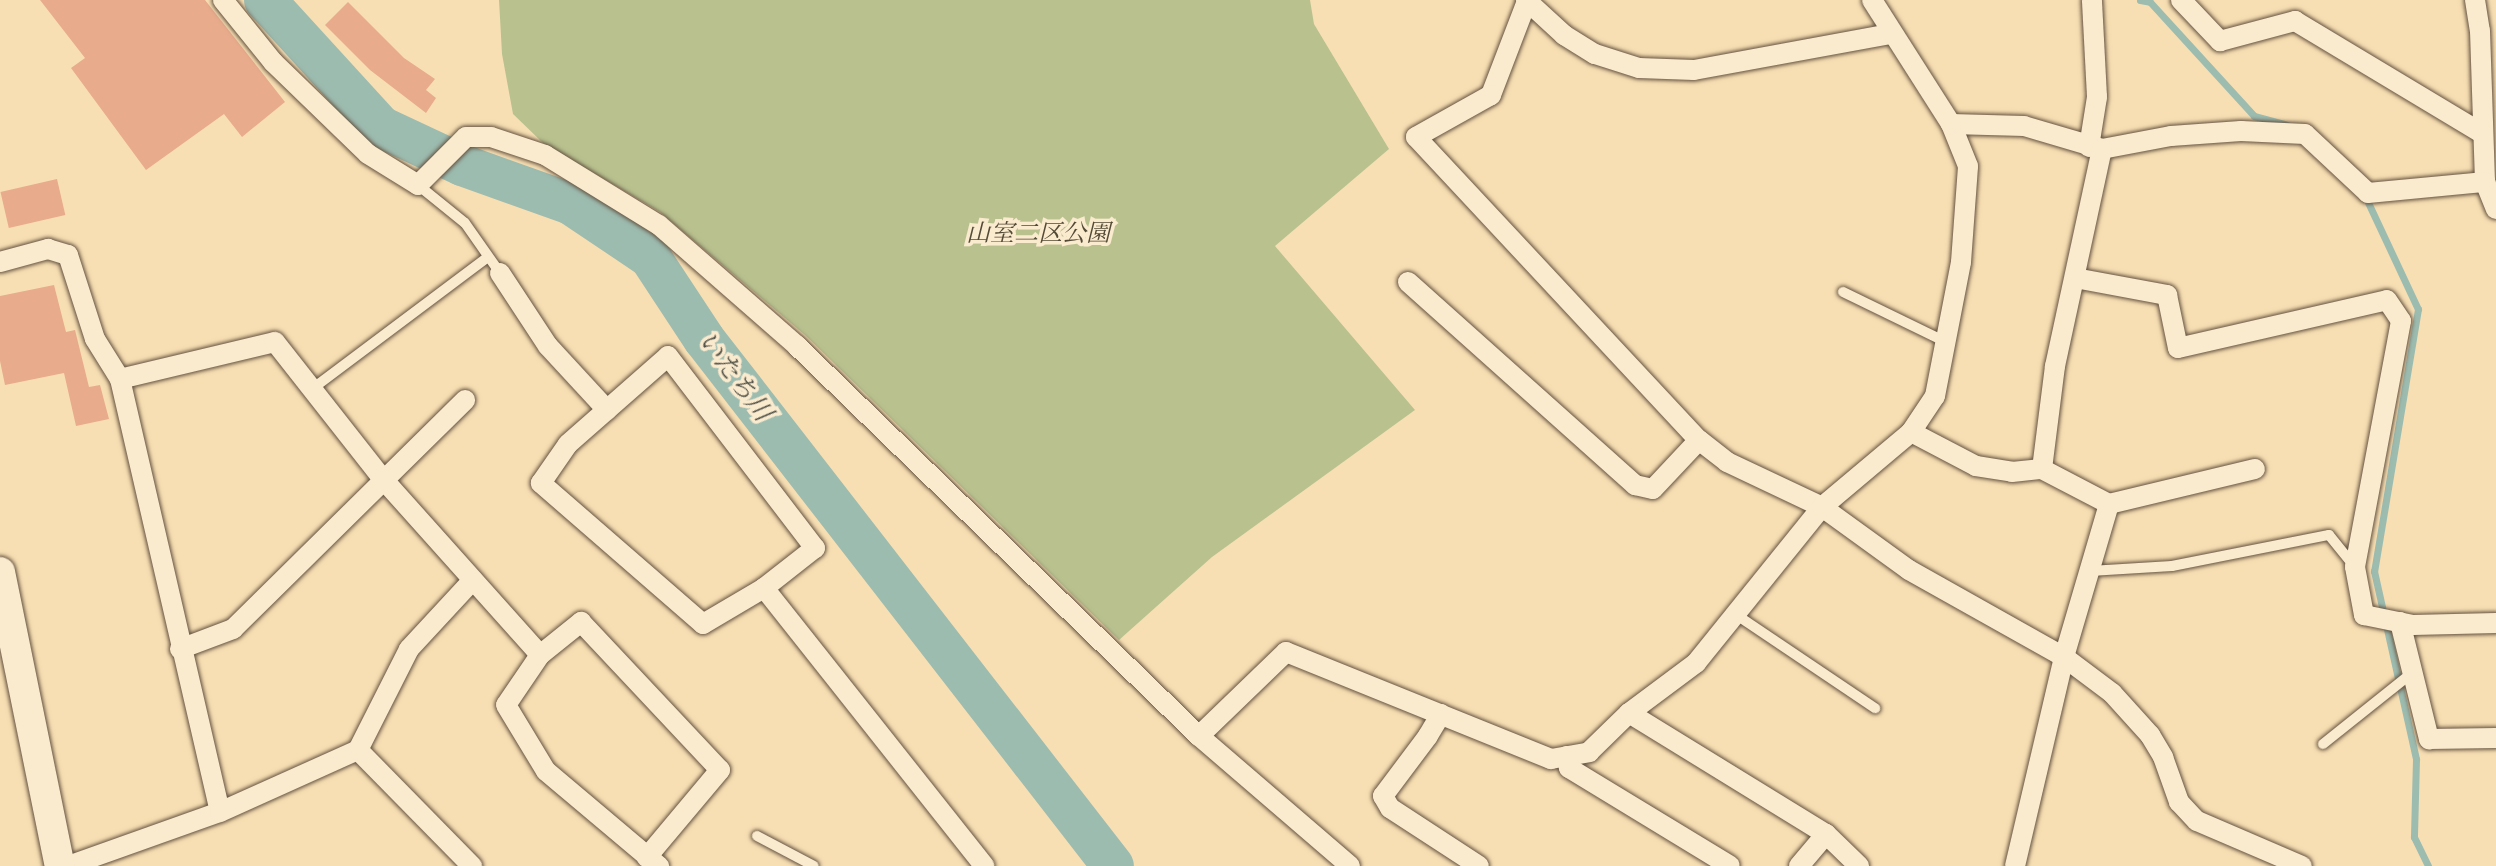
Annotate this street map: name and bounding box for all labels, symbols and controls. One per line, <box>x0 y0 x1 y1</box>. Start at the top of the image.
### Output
park label: 山室二区公園 <box>966 221 1110 249</box>
water label: いたち川 <box>690 326 778 428</box>

